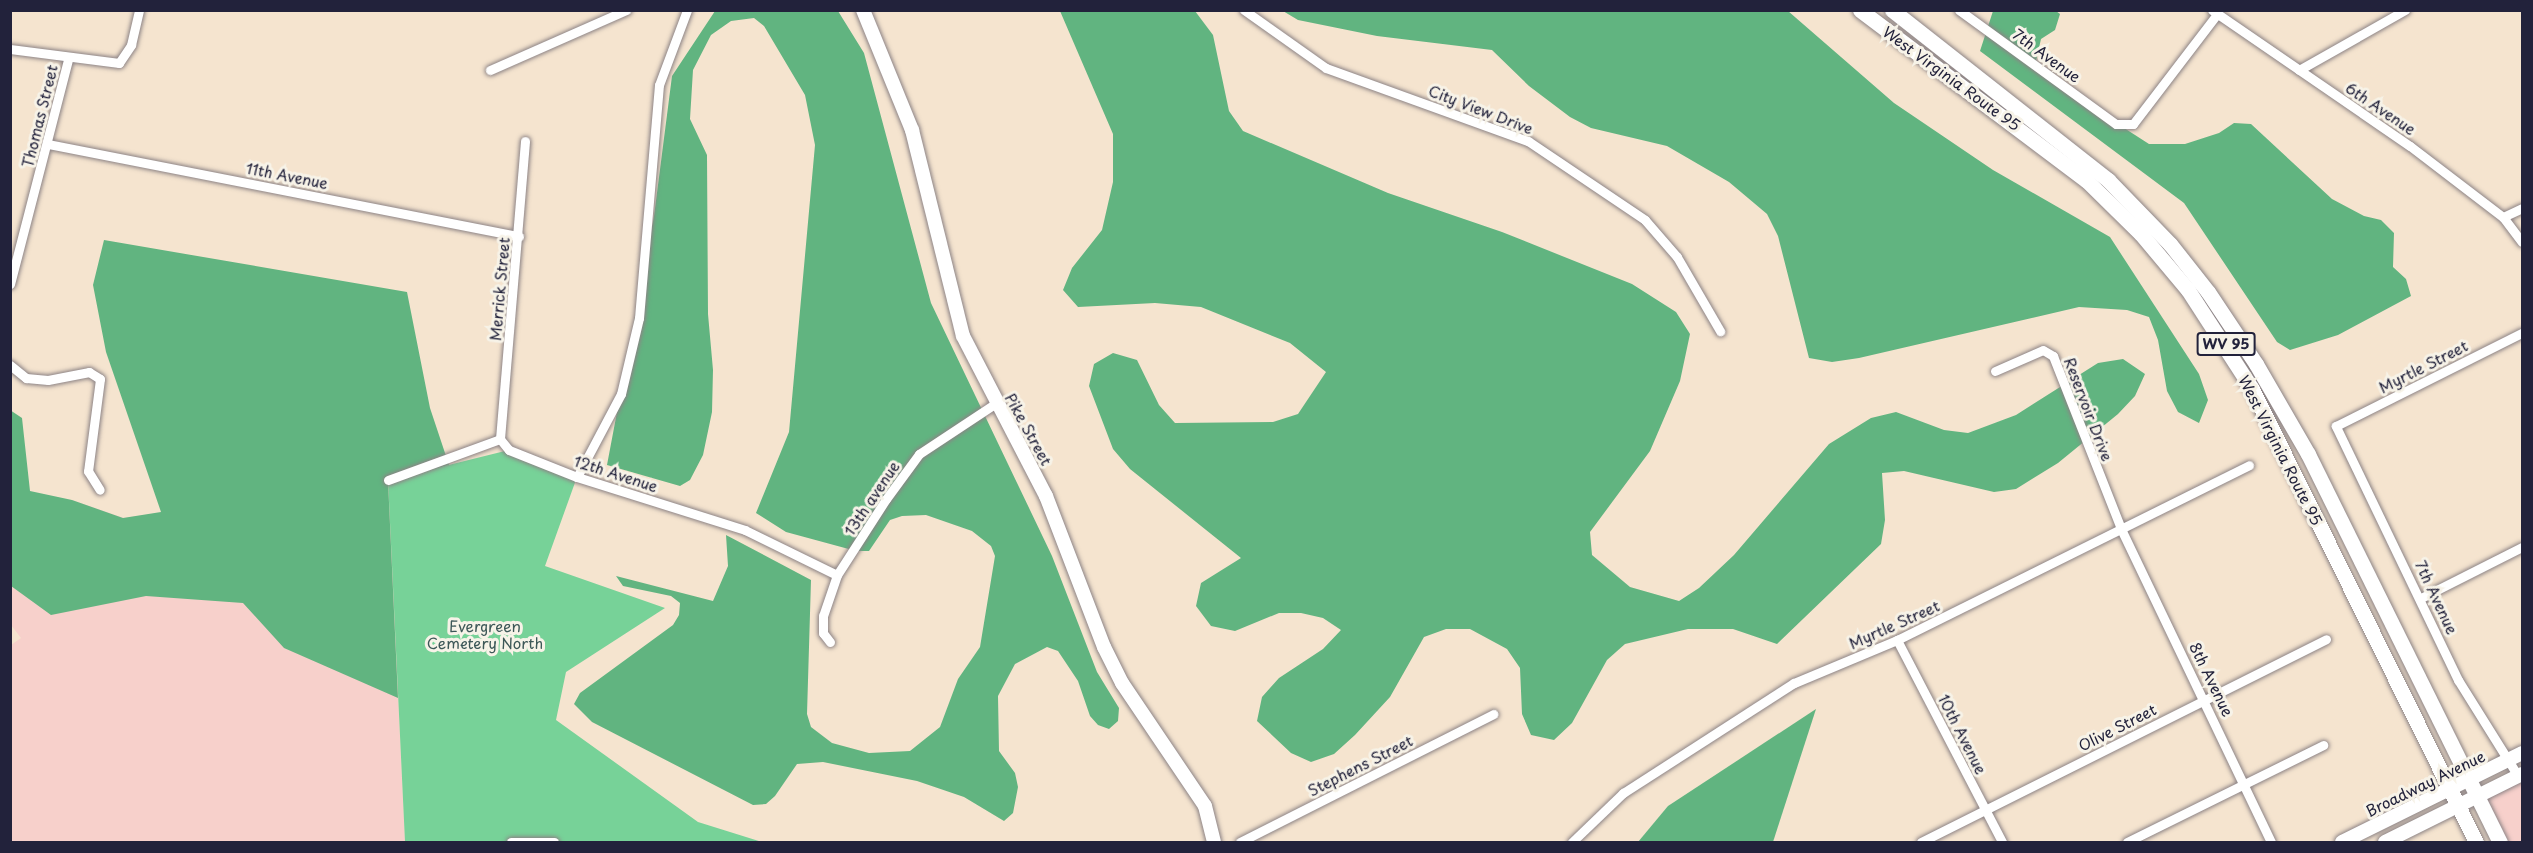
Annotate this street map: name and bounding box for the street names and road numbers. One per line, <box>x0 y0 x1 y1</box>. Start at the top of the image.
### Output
street label: West Virginia Route 95 <box>1880 22 2024 134</box>
street label: 7th Avenue <box>2010 24 2084 86</box>
street label: Thomas Street <box>17 62 61 170</box>
street label: 6th Avenue <box>2342 78 2420 138</box>
street label: City View Drive <box>1426 81 1536 137</box>
street label: 11th Avenue <box>244 158 330 192</box>
street label: Merrick Street <box>485 236 513 342</box>
road number: WV 95 <box>2196 333 2256 355</box>
street label: Myrtle Street <box>2375 336 2471 396</box>
street label: Reservoir Drive <box>2061 355 2117 463</box>
street label: West Virginia Route 95 <box>2235 372 2327 528</box>
street label: Pike Street <box>1002 390 1056 468</box>
street label: 12th Avenue <box>571 451 661 495</box>
street label: 13th avenue <box>840 457 902 539</box>
street label: 7th Avenue <box>2412 557 2462 637</box>
street label: Myrtle Street <box>1846 596 1942 652</box>
street label: 8th Avenue <box>2186 639 2238 719</box>
street label: 10th Avenue <box>1935 691 1991 777</box>
street label: Olive Street <box>2075 700 2159 754</box>
street label: Stephens Street <box>1305 731 1415 799</box>
street label: Broadway Avenue <box>2363 747 2487 819</box>

